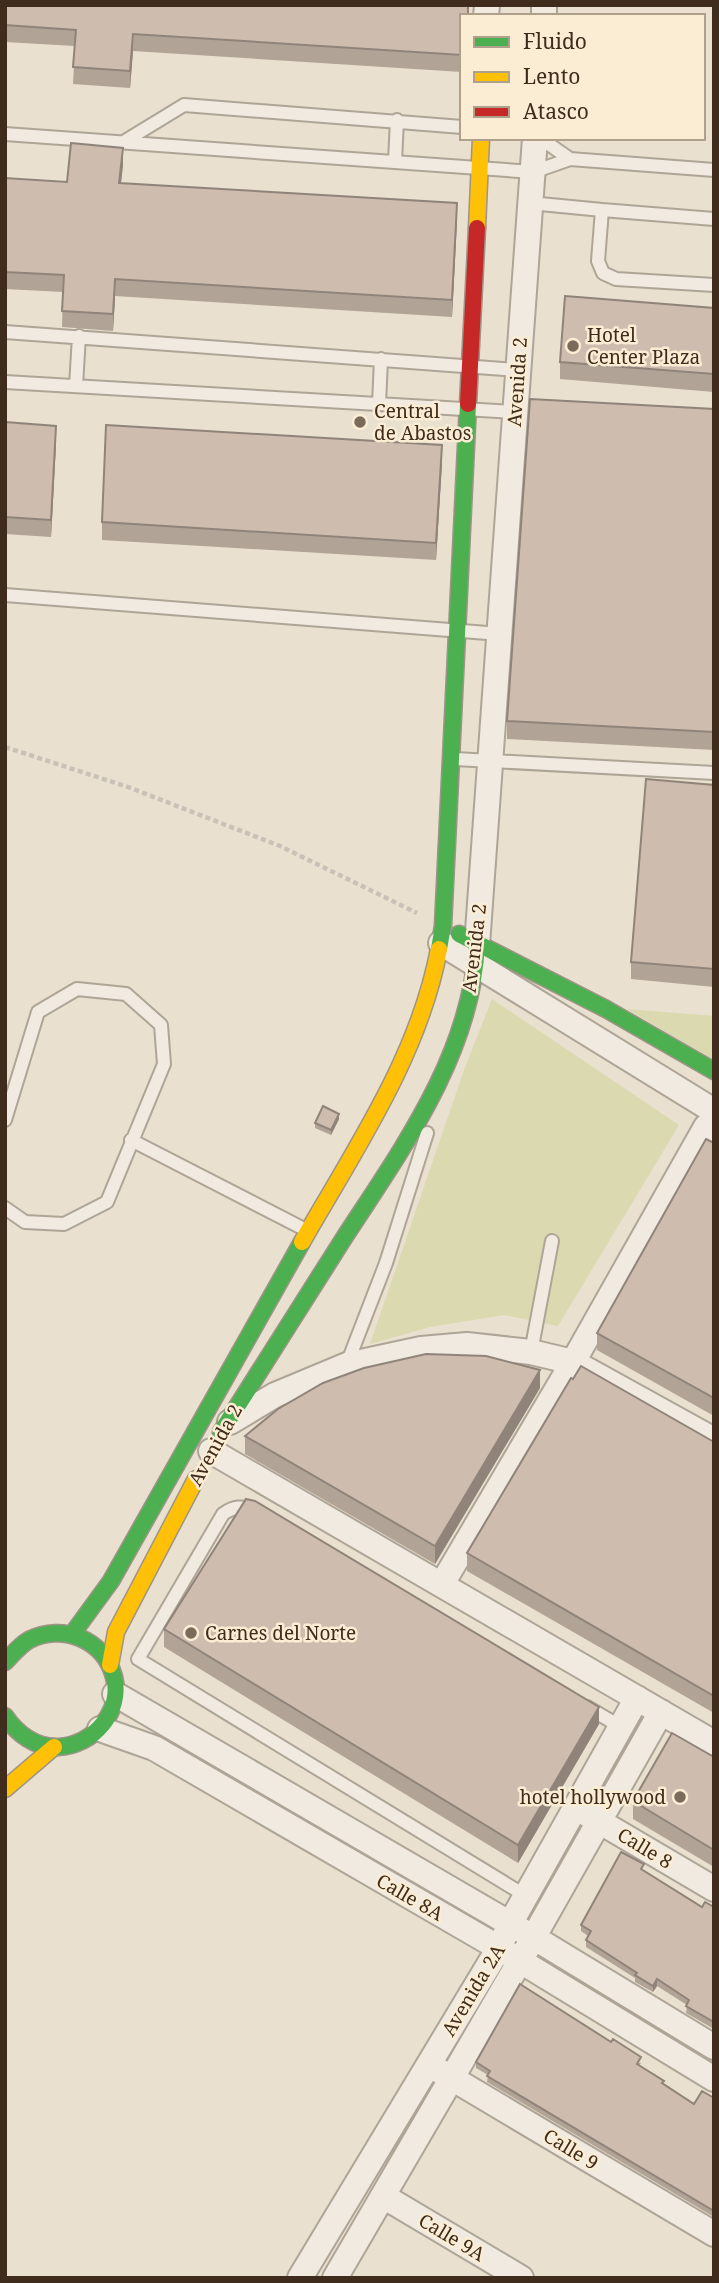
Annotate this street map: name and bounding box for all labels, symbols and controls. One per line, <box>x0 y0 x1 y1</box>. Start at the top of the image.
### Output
legend <box>460 14 705 140</box>
text: Fluido <box>523 27 587 55</box>
text: Lento <box>523 62 580 90</box>
text: Atasco <box>523 97 589 125</box>
place label: Hotel Center Plaza <box>587 322 700 370</box>
street label: Avenida 2 <box>501 336 533 428</box>
marker: Hotel Center Plaza <box>565 338 581 354</box>
place label: Central de Abastos <box>374 398 471 446</box>
marker: Central de Abastos <box>352 414 368 430</box>
street label: Avenida 2 <box>456 902 492 994</box>
street label: Avenida 2 <box>182 1399 248 1491</box>
place label: Carnes del Norte <box>205 1620 356 1646</box>
marker: Carnes del Norte <box>183 1625 199 1641</box>
place label: hotel hollywood <box>520 1784 666 1810</box>
marker: hotel hollywood <box>672 1789 688 1805</box>
street label: Calle 8 <box>613 1821 677 1875</box>
street label: Calle 8A <box>372 1867 449 1927</box>
street label: Avenida 2A <box>435 1939 511 2041</box>
street label: Calle 9 <box>539 2122 603 2176</box>
street label: Calle 9A <box>414 2207 491 2267</box>

